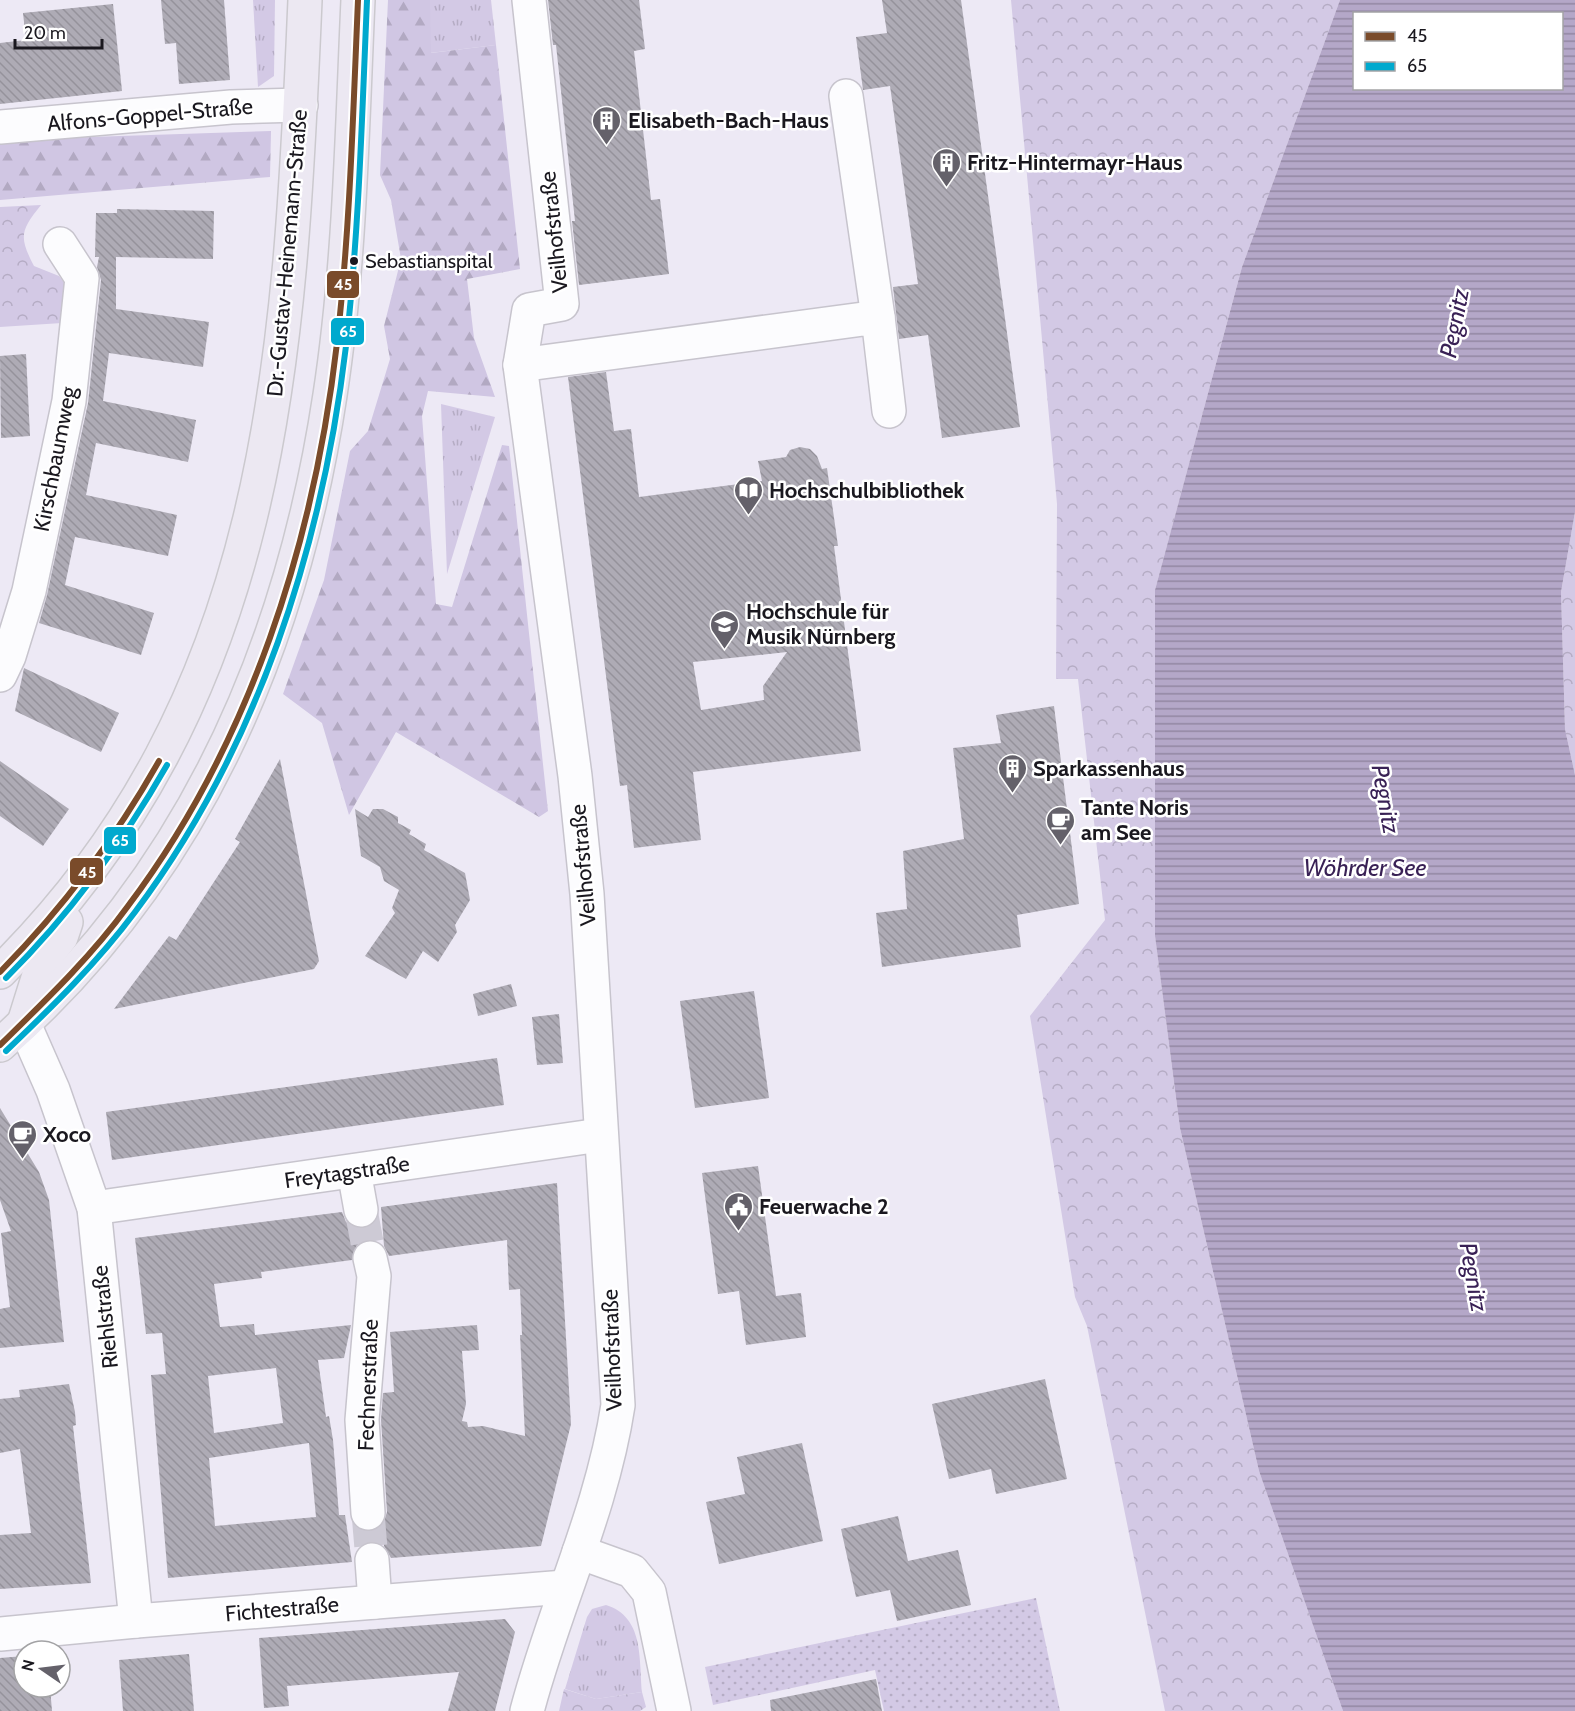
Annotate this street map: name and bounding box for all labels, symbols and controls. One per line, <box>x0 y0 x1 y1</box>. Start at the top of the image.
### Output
scale bar <box>15 12 102 50</box>
legend <box>1353 12 1563 90</box>
text: 20 m <box>24 22 66 44</box>
text: 45 <box>1407 25 1427 47</box>
text: 65 <box>1407 55 1427 77</box>
street label: Alfons-Goppel-Straße <box>46 93 254 137</box>
building icon: Elisabeth-Bach-Haus <box>591 104 623 146</box>
place label: Elisabeth-Bach-Haus <box>628 107 829 134</box>
street label: Dr.-Gustav-Heinemann-Straße <box>261 108 313 398</box>
building icon: Fritz-Hintermayr-Haus <box>930 146 962 188</box>
place label: Fritz-Hintermayr-Haus <box>967 149 1183 176</box>
street label: Veilhofstraße <box>534 170 574 294</box>
place label: Sebastianspital <box>365 249 493 273</box>
marker: Sebastianspital <box>348 255 360 267</box>
line badge: 45 <box>326 270 360 299</box>
text: 45 <box>334 275 352 294</box>
water label: Pegnitz <box>1433 285 1475 360</box>
line badge: 65 <box>330 317 365 346</box>
text: 65 <box>339 322 357 341</box>
street label: Kirschbaumweg <box>28 383 82 534</box>
library icon: Hochschulbibliothek <box>732 474 764 516</box>
place label: Hochschulbibliothek <box>769 477 965 504</box>
place label: Hochschule für Musik Nürnberg <box>746 598 895 650</box>
school or university icon: Hochschule für Musik Nürnberg <box>709 608 741 650</box>
building icon: Sparkassenhaus <box>996 752 1028 794</box>
place label: Sparkassenhaus <box>1033 755 1184 782</box>
water label: Pegnitz <box>1366 762 1406 837</box>
place label: Tante Noris am See <box>1081 794 1188 846</box>
street label: Veilhofstraße <box>564 803 602 927</box>
cafe icon: Tante Noris am See <box>1044 804 1076 846</box>
line badge: 65 <box>103 826 137 855</box>
text: 65 <box>111 831 129 850</box>
water label: Wöhrder See <box>1304 853 1426 882</box>
line badge: 45 <box>69 857 104 886</box>
text: 45 <box>78 863 96 882</box>
cafe icon: Xoco <box>6 1118 38 1160</box>
place label: Xoco <box>42 1121 91 1148</box>
street label: Freytagstraße <box>283 1150 411 1194</box>
public building icon: Feuerwache 2 <box>722 1190 754 1232</box>
place label: Feuerwache 2 <box>759 1193 889 1220</box>
water label: Pegnitz <box>1454 1240 1494 1315</box>
street label: Riehlstraße <box>86 1264 124 1370</box>
street label: Veilhofstraße <box>596 1288 628 1412</box>
street label: Fechnerstraße <box>352 1319 384 1451</box>
street label: Fichtestraße <box>224 1591 340 1627</box>
north arrow <box>12 1639 72 1699</box>
text: N <box>17 1658 39 1673</box>

